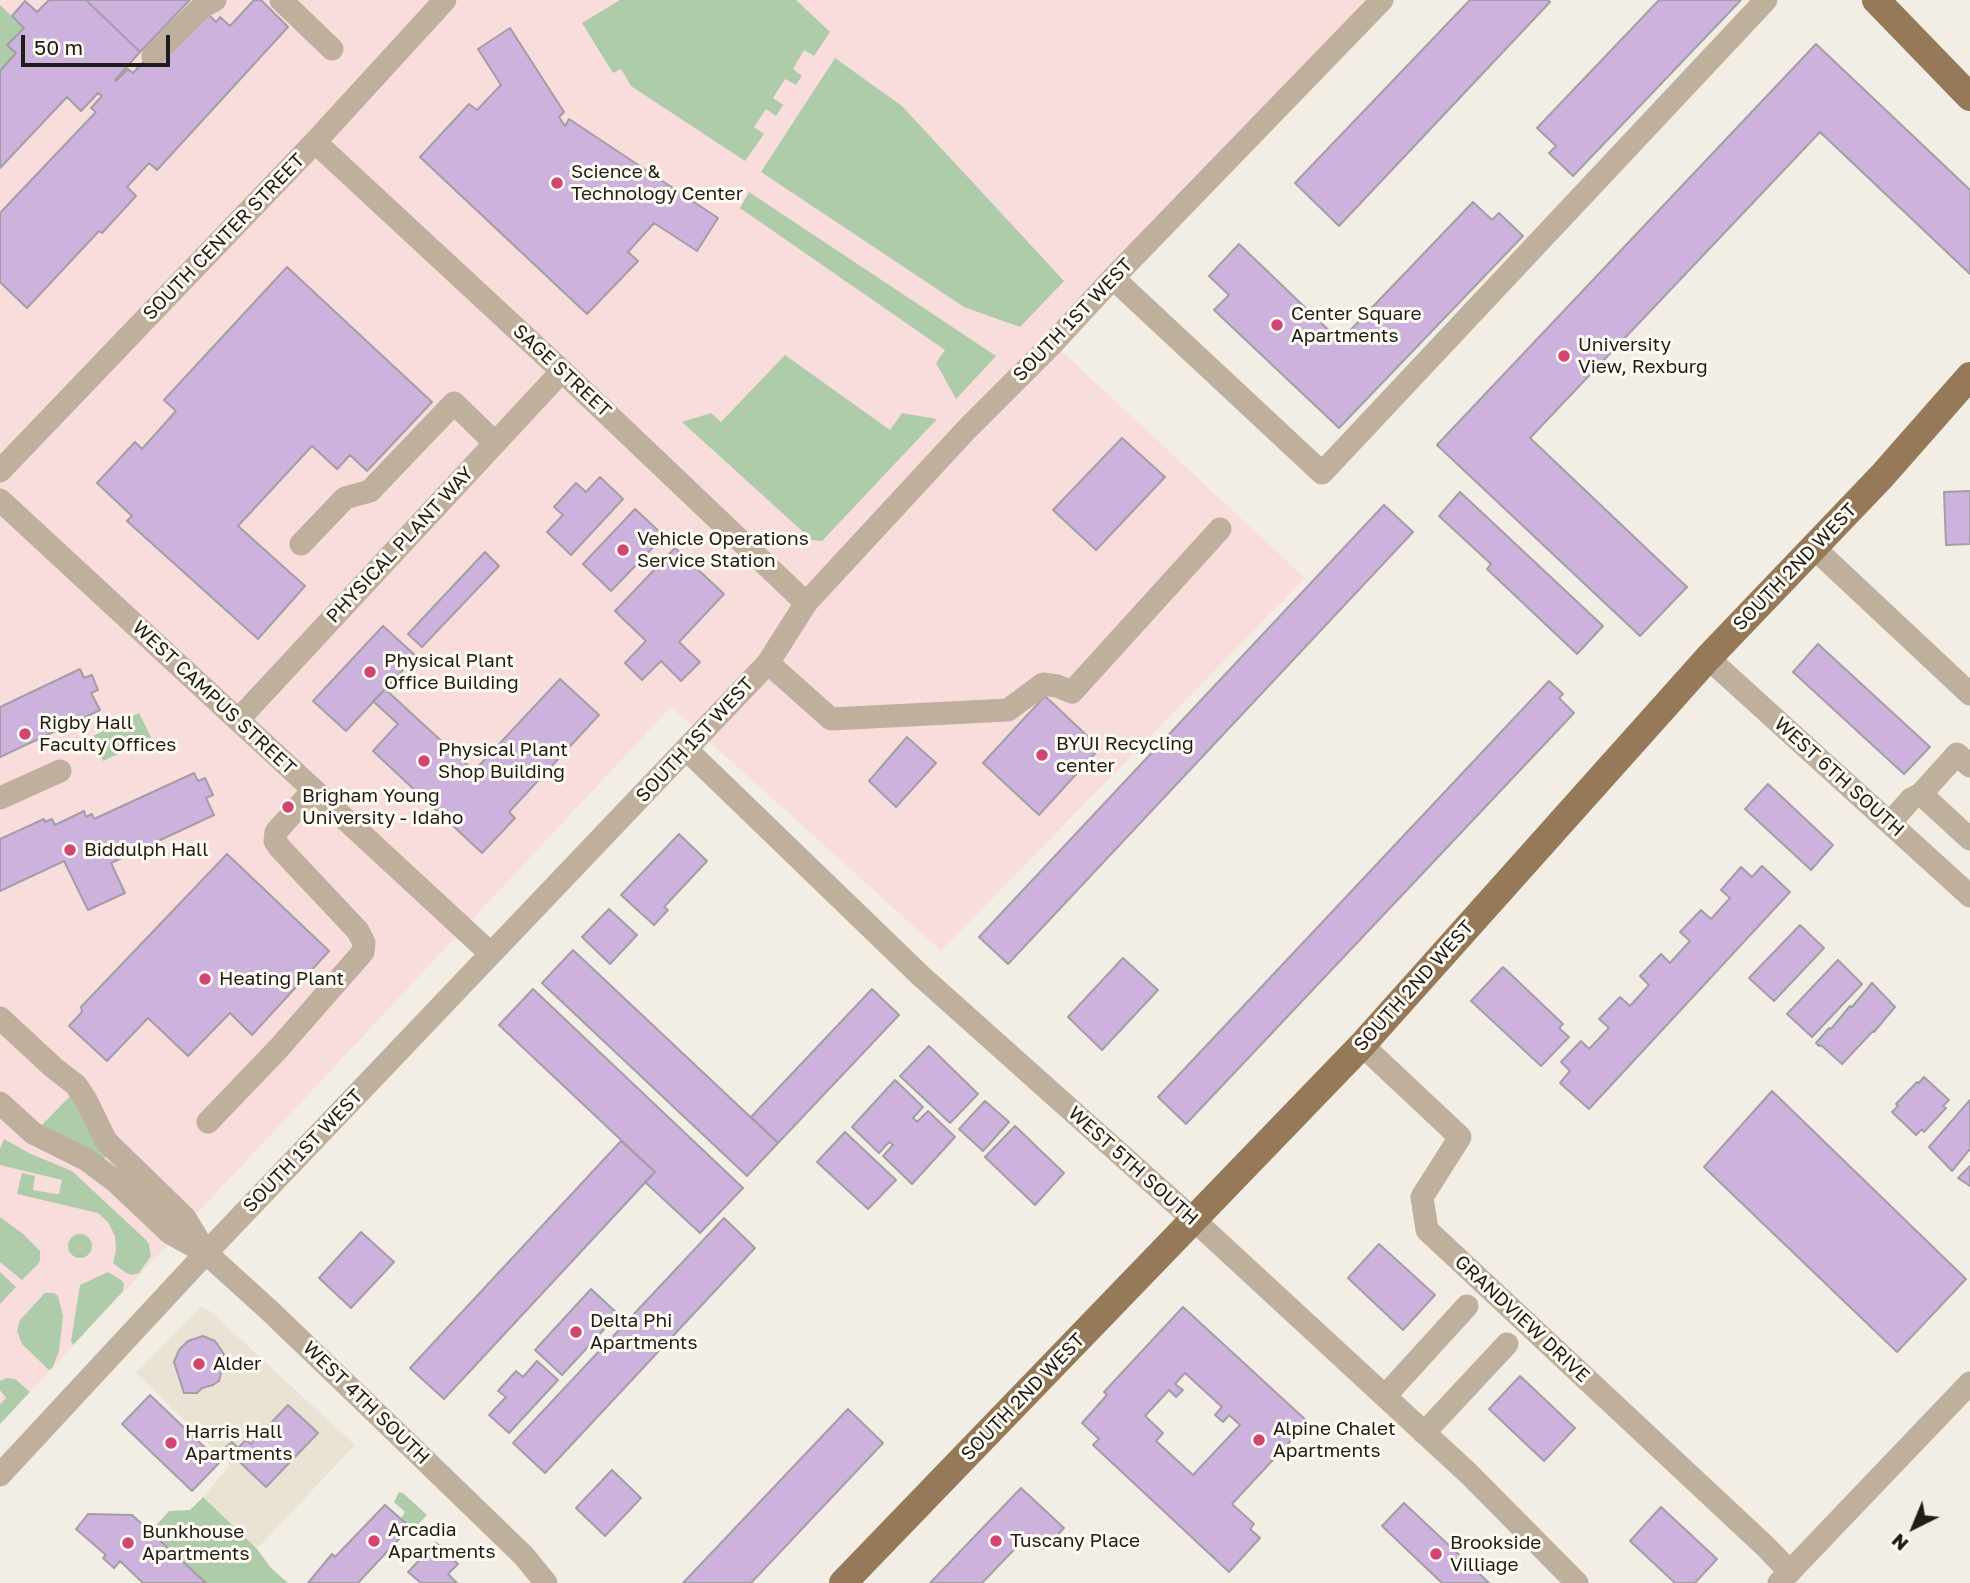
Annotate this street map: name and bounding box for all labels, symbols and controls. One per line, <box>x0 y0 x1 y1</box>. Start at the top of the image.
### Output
scale bar <box>24 21 173 65</box>
text: 50 m <box>34 34 83 60</box>
street label: SOUTH CENTER STREET <box>138 149 310 325</box>
place label: Science & Technology Center <box>571 161 743 205</box>
marker: Science & Technology Center <box>549 175 565 191</box>
street label: SOUTH 1ST WEST <box>1008 254 1138 386</box>
place label: Center Square Apartments <box>1291 303 1422 347</box>
marker: Center Square Apartments <box>1269 317 1285 333</box>
street label: SAGE STREET <box>508 320 616 422</box>
place label: University View, Rexburg <box>1578 334 1708 378</box>
marker: University View, Rexburg <box>1556 348 1572 364</box>
street label: PHYSICAL PLANT WAY <box>322 462 478 628</box>
street label: SOUTH 2ND WEST <box>1728 499 1862 635</box>
place label: Vehicle Operations Service Station <box>637 528 809 572</box>
marker: Vehicle Operations Service Station <box>615 542 631 558</box>
street label: WEST CAMPUS STREET <box>128 616 300 780</box>
place label: Physical Plant Office Building <box>384 650 519 694</box>
marker: Physical Plant Office Building <box>362 664 378 680</box>
street label: SOUTH 1ST WEST <box>631 673 759 807</box>
place label: Rigby Hall Faculty Offices <box>39 712 176 756</box>
street label: WEST 6TH SOUTH <box>1769 713 1909 841</box>
marker: Rigby Hall Faculty Offices <box>17 726 33 742</box>
place label: BYUI Recycling center <box>1056 733 1194 777</box>
place label: Physical Plant Shop Building <box>438 739 568 783</box>
marker: BYUI Recycling center <box>1034 747 1050 763</box>
marker: Physical Plant Shop Building <box>416 753 432 769</box>
place label: Brigham Young University - Idaho <box>302 785 463 829</box>
marker: Brigham Young University - Idaho <box>280 799 296 815</box>
place label: Biddulph Hall <box>84 839 208 861</box>
marker: Biddulph Hall <box>62 842 78 858</box>
street label: SOUTH 2ND WEST <box>1349 916 1479 1056</box>
place label: Heating Plant <box>219 968 344 990</box>
marker: Heating Plant <box>197 971 213 987</box>
street label: SOUTH 1ST WEST <box>238 1085 368 1217</box>
street label: WEST 5TH SOUTH <box>1063 1102 1203 1230</box>
street label: GRANDVIEW DRIVE <box>1450 1251 1594 1387</box>
place label: Delta Phi Apartments <box>590 1310 698 1354</box>
marker: Delta Phi Apartments <box>568 1324 584 1340</box>
street label: SOUTH 2ND WEST <box>956 1329 1090 1465</box>
street label: WEST 4TH SOUTH <box>298 1337 434 1469</box>
place label: Alder <box>213 1353 261 1375</box>
marker: Alder <box>191 1356 207 1372</box>
place label: Alpine Chalet Apartments <box>1273 1418 1396 1462</box>
place label: Harris Hall Apartments <box>185 1421 293 1465</box>
marker: Alpine Chalet Apartments <box>1251 1432 1267 1448</box>
marker: Harris Hall Apartments <box>163 1435 179 1451</box>
north arrow <box>1879 1492 1949 1562</box>
place label: Arcadia Apartments <box>388 1519 496 1563</box>
place label: Bunkhouse Apartments <box>142 1521 250 1565</box>
text: N <box>1886 1529 1912 1556</box>
place label: Tuscany Place <box>1010 1530 1140 1552</box>
place label: Brookside Villiage <box>1450 1532 1541 1576</box>
marker: Arcadia Apartments <box>366 1533 382 1549</box>
marker: Tuscany Place <box>988 1533 1004 1549</box>
marker: Bunkhouse Apartments <box>120 1535 136 1551</box>
marker: Brookside Villiage <box>1428 1546 1444 1562</box>

